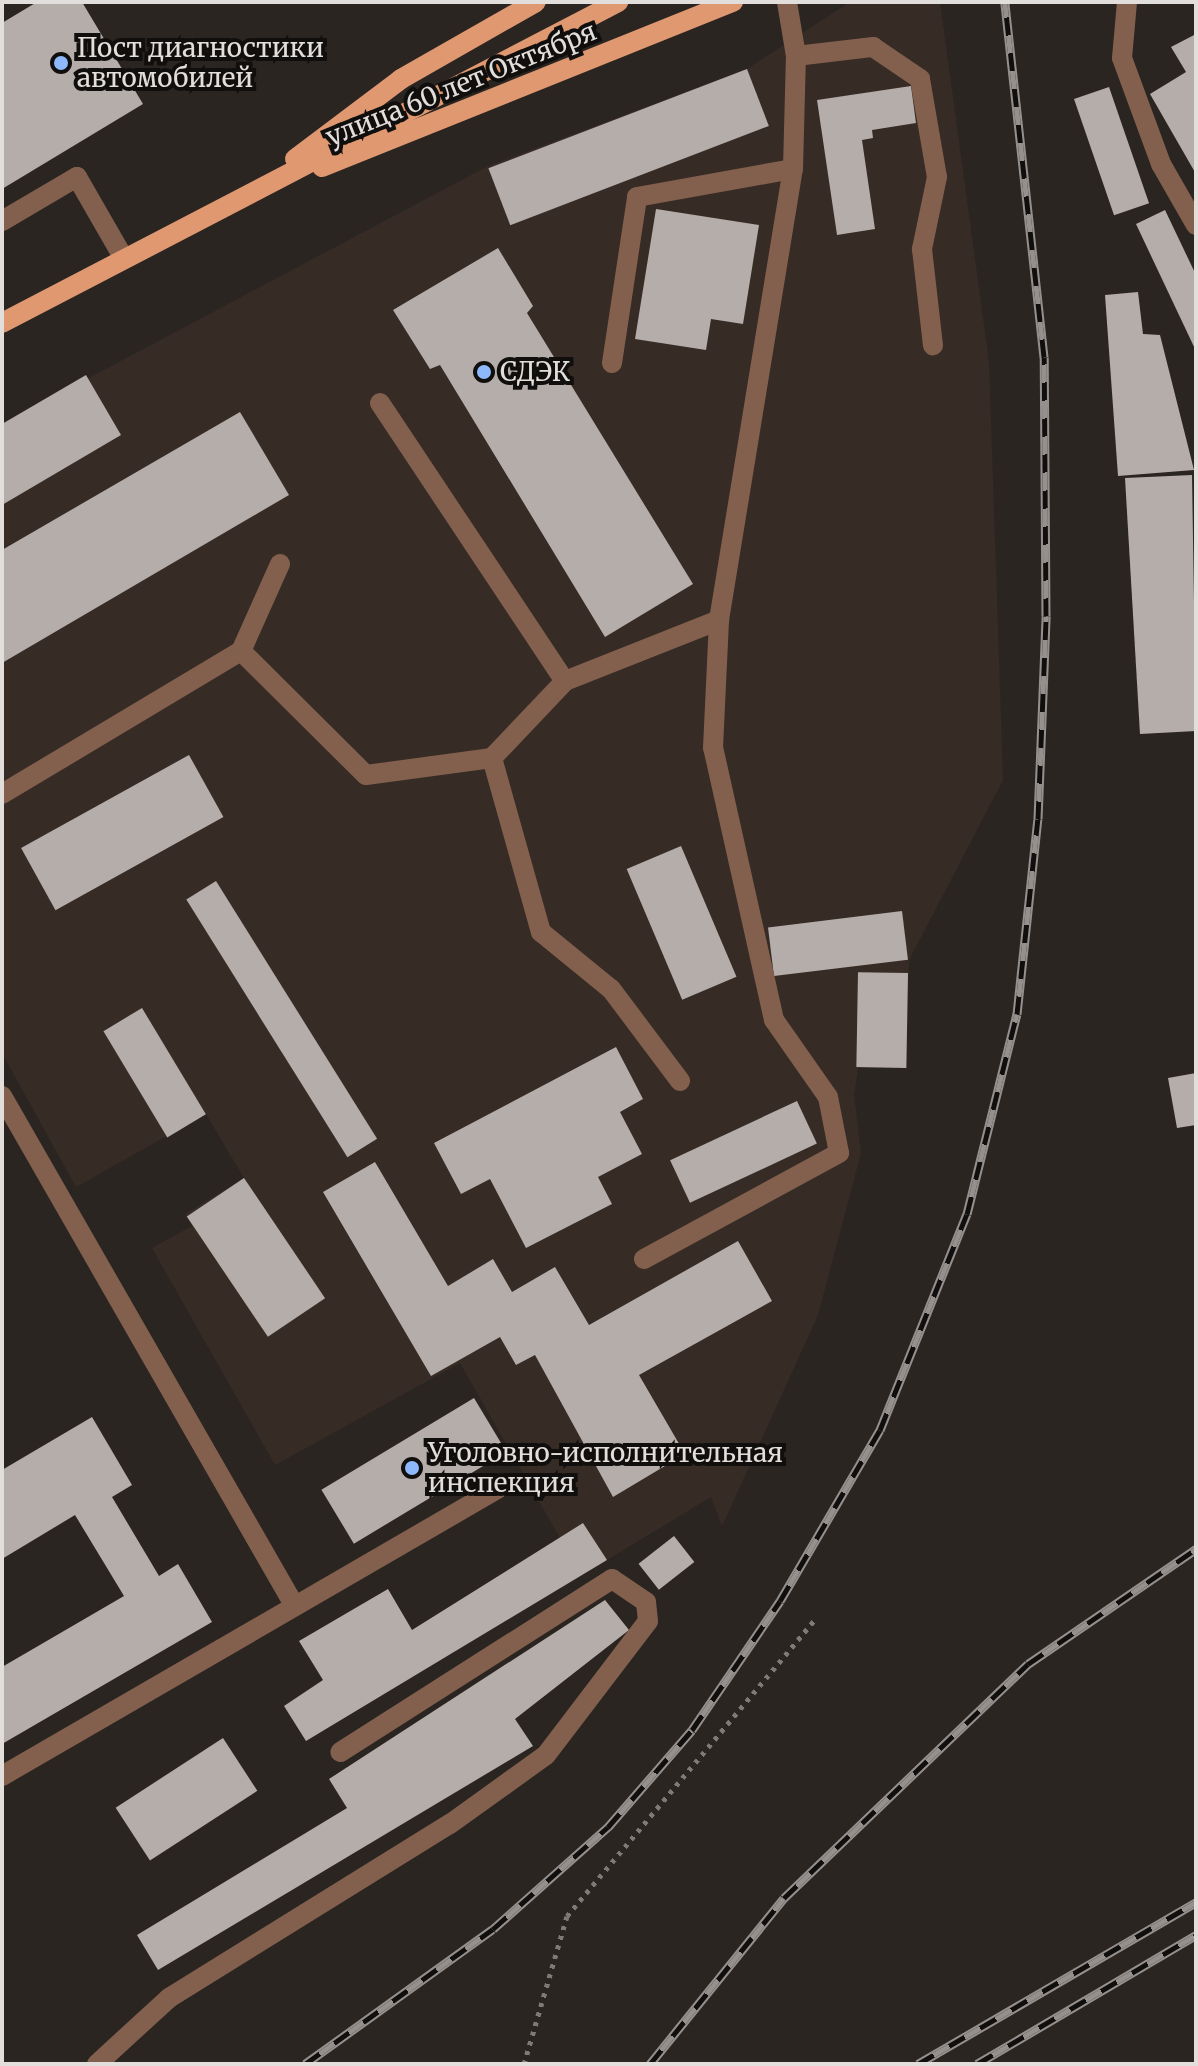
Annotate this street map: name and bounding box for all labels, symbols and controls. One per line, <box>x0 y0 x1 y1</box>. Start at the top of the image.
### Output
street label: улица 60 лет Октября <box>321 15 601 153</box>
place label: Пост диагностики автомобилей <box>77 32 324 94</box>
marker: Пост диагностики автомобилей <box>52 54 70 72</box>
place label: СДЭК <box>500 356 570 388</box>
marker: СДЭК <box>475 363 493 381</box>
place label: Уголовно-исполнительная инспекция <box>428 1437 783 1498</box>
marker: Уголовно-исполнительная инспекция <box>403 1459 421 1477</box>

